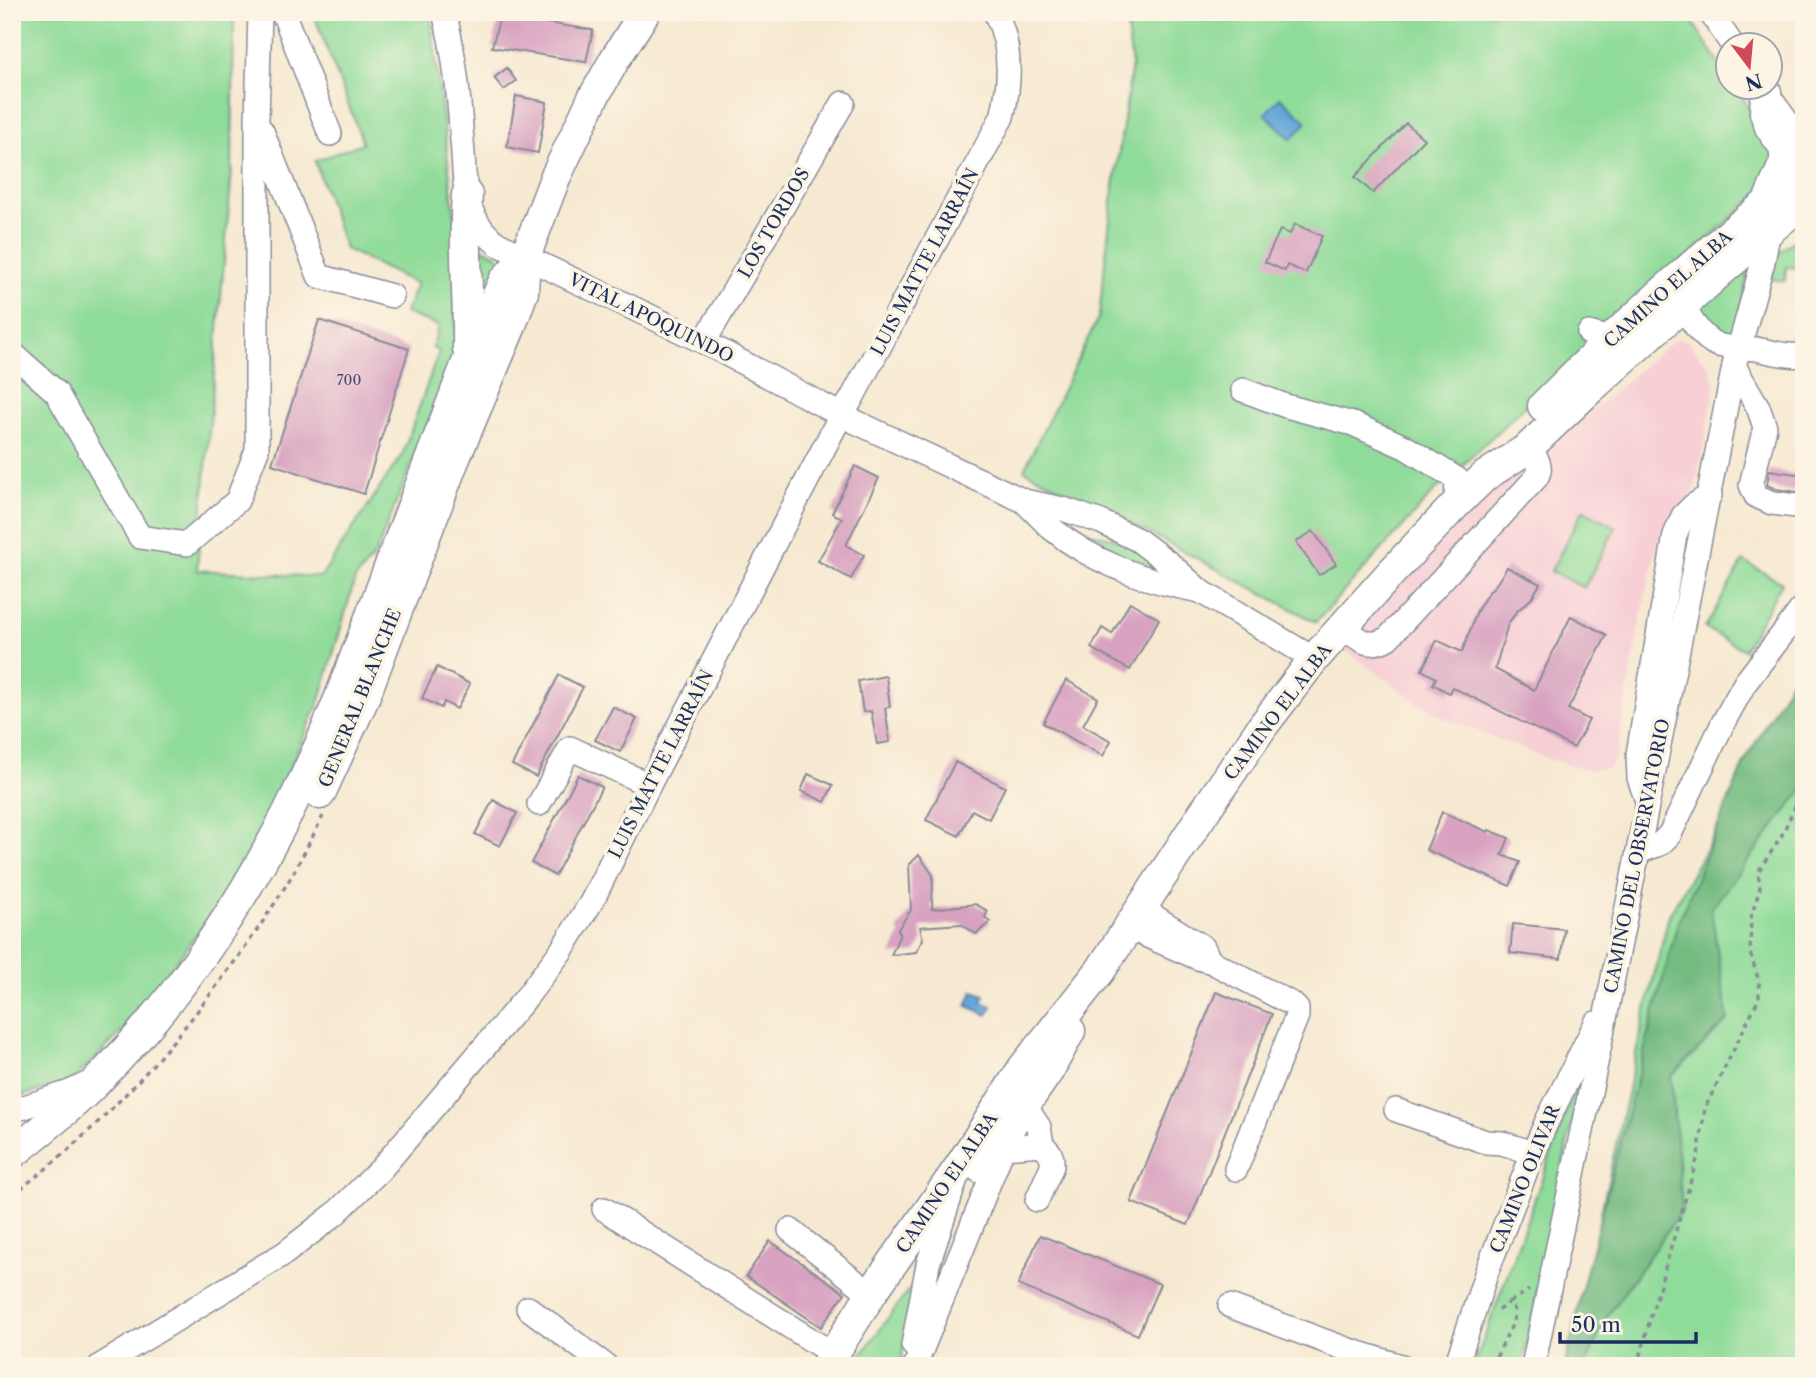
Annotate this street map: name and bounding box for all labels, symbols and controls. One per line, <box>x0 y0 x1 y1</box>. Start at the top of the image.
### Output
north arrow <box>1714 32 1784 102</box>
text: N <box>1742 69 1765 95</box>
street label: LOS TORDOS <box>734 164 814 282</box>
street label: LUIS MATTE LARRAÍN <box>865 164 984 359</box>
street label: CAMINO EL ALBA <box>1599 225 1737 352</box>
street label: VITAL APOQUINDO <box>564 268 737 368</box>
house number: 700 <box>337 371 361 389</box>
street label: GENERAL BLANCHE <box>314 605 406 791</box>
street label: CAMINO EL ALBA <box>1220 639 1337 785</box>
street label: LUIS MATTE LARRAÍN <box>603 665 718 862</box>
street label: CAMINO DEL OBSERVATORIO <box>1600 717 1674 995</box>
street label: CAMINO OLIVAR <box>1485 1101 1565 1256</box>
street label: CAMINO EL ALBA <box>892 1108 1003 1258</box>
scale bar <box>1560 1301 1697 1345</box>
text: 50 m <box>1571 1312 1621 1337</box>

